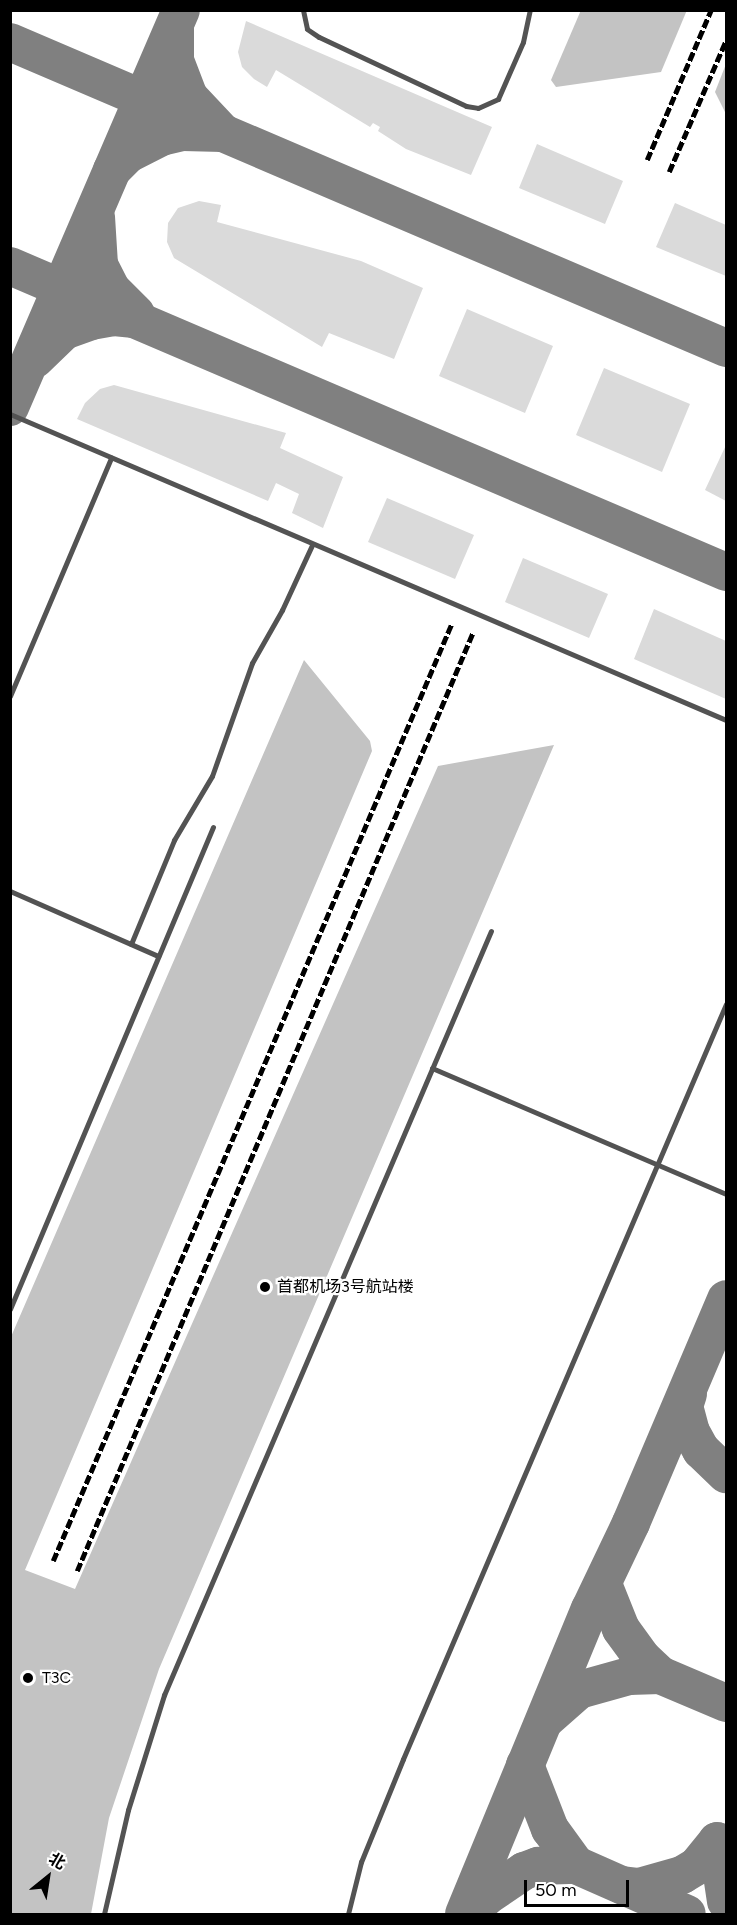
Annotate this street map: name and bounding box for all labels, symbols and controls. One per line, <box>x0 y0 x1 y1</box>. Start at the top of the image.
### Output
place label: 首都机场3号航站楼 <box>277 1277 414 1297</box>
marker: 首都机场3号航站楼 <box>258 1280 272 1294</box>
place label: T3C <box>42 1668 71 1688</box>
marker: T3C <box>19 1669 37 1687</box>
north arrow <box>18 1847 78 1907</box>
text: 北 <box>46 1849 69 1873</box>
scale bar <box>527 1868 632 1906</box>
text: 50 m <box>535 1879 577 1901</box>

